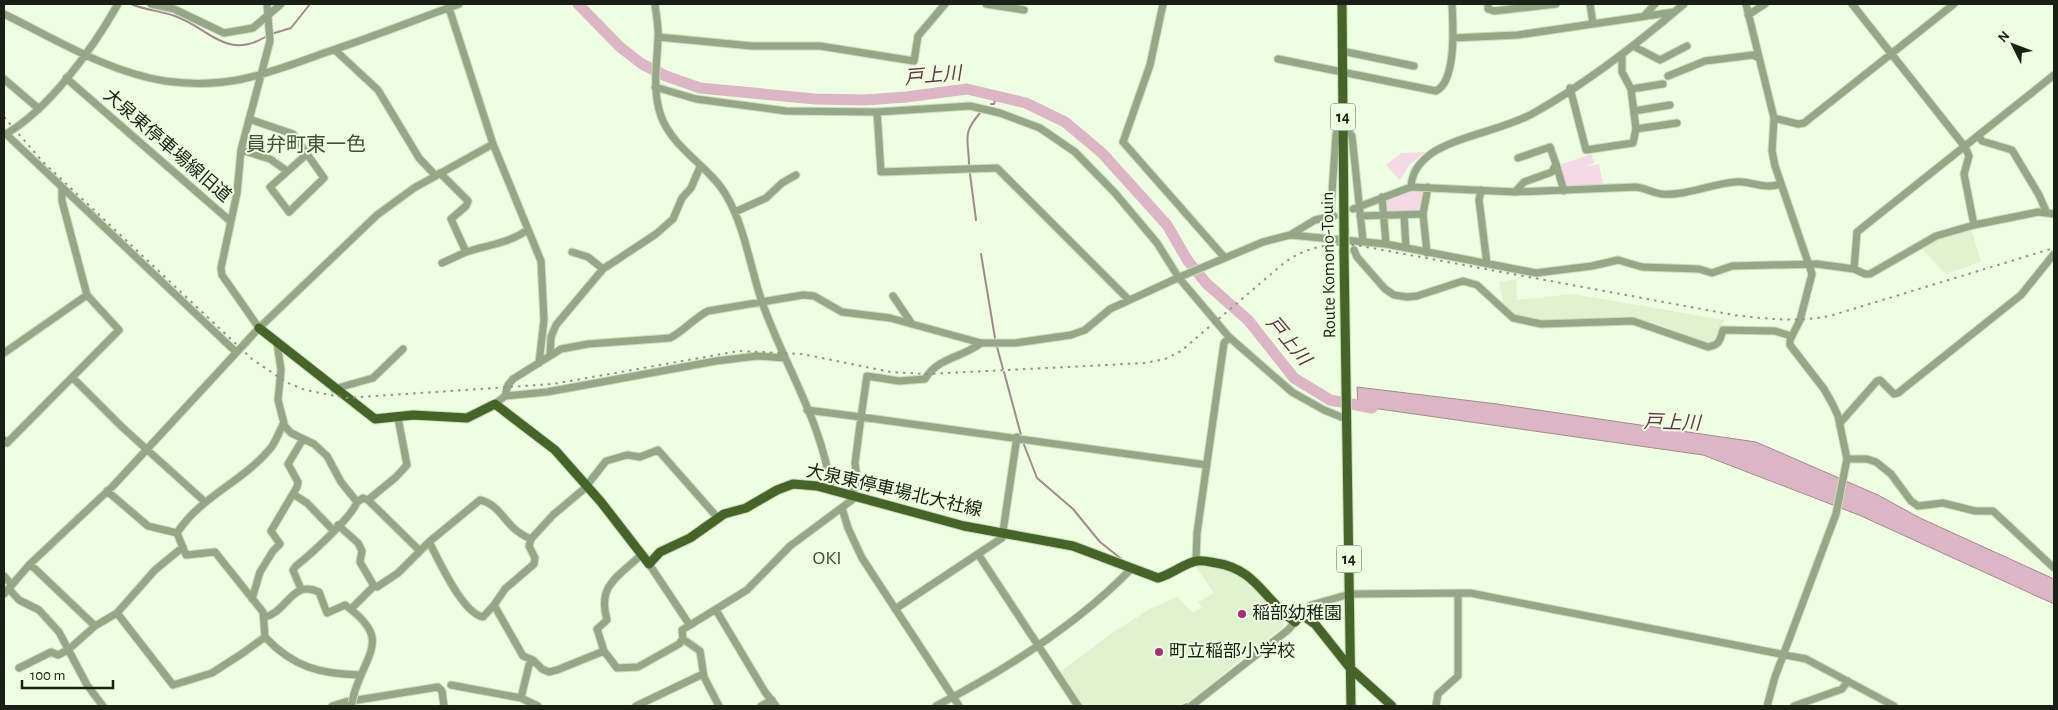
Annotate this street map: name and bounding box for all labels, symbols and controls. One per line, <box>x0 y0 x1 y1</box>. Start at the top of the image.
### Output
north arrow <box>1988 20 2038 70</box>
text: N <box>1996 29 2013 45</box>
water label: 戸上川 <box>904 63 964 88</box>
street label: 大泉東停車場線旧道 <box>100 85 235 206</box>
road number: 14 <box>1330 104 1356 130</box>
district label: 員弁町東一色 <box>246 134 366 155</box>
street label: Route Komono-Touin <box>1319 191 1339 339</box>
water label: 戸上川 <box>1262 312 1316 370</box>
water label: 戸上川 <box>1643 412 1703 434</box>
street label: 大泉東停車場北大社線 <box>804 460 984 520</box>
road number: 14 <box>1336 546 1362 572</box>
district label: OKI <box>813 548 842 568</box>
place label: 稲部幼稚園 <box>1252 603 1342 623</box>
marker: 稲部幼稚園 <box>1236 608 1248 620</box>
place label: 町立稲部小学校 <box>1169 641 1295 661</box>
marker: 町立稲部小学校 <box>1153 646 1165 658</box>
scale bar <box>22 658 114 690</box>
text: 100 m <box>30 668 65 683</box>

